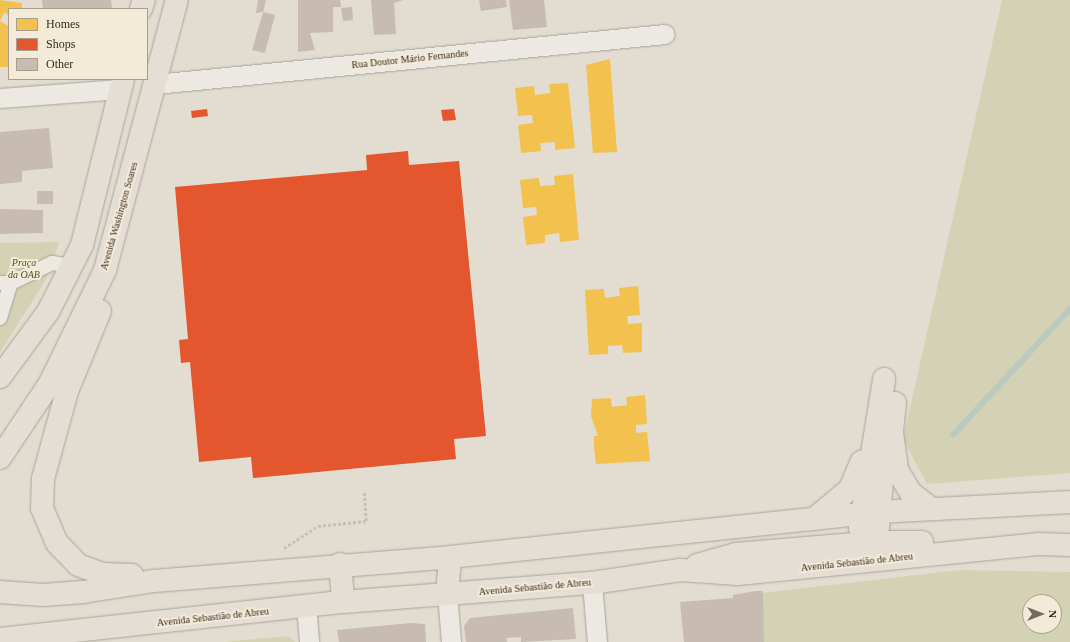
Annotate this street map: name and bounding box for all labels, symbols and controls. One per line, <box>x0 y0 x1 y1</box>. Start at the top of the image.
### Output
legend <box>8 8 148 80</box>
text: Homes <box>46 17 80 31</box>
text: Shops <box>46 37 75 51</box>
street label: Rua Doutor Mário Fernandes <box>351 47 469 71</box>
text: Other <box>46 57 73 71</box>
street label: Avenida Washington Soares <box>98 160 140 272</box>
park label: Praça da OAB <box>8 256 40 280</box>
street label: Avenida Sebastião de Abreu <box>800 550 914 574</box>
street label: Avenida Sebastião de Abreu <box>478 576 592 598</box>
north arrow <box>1022 594 1062 634</box>
street label: Avenida Sebastião de Abreu <box>156 605 270 629</box>
text: N <box>1047 610 1059 618</box>

